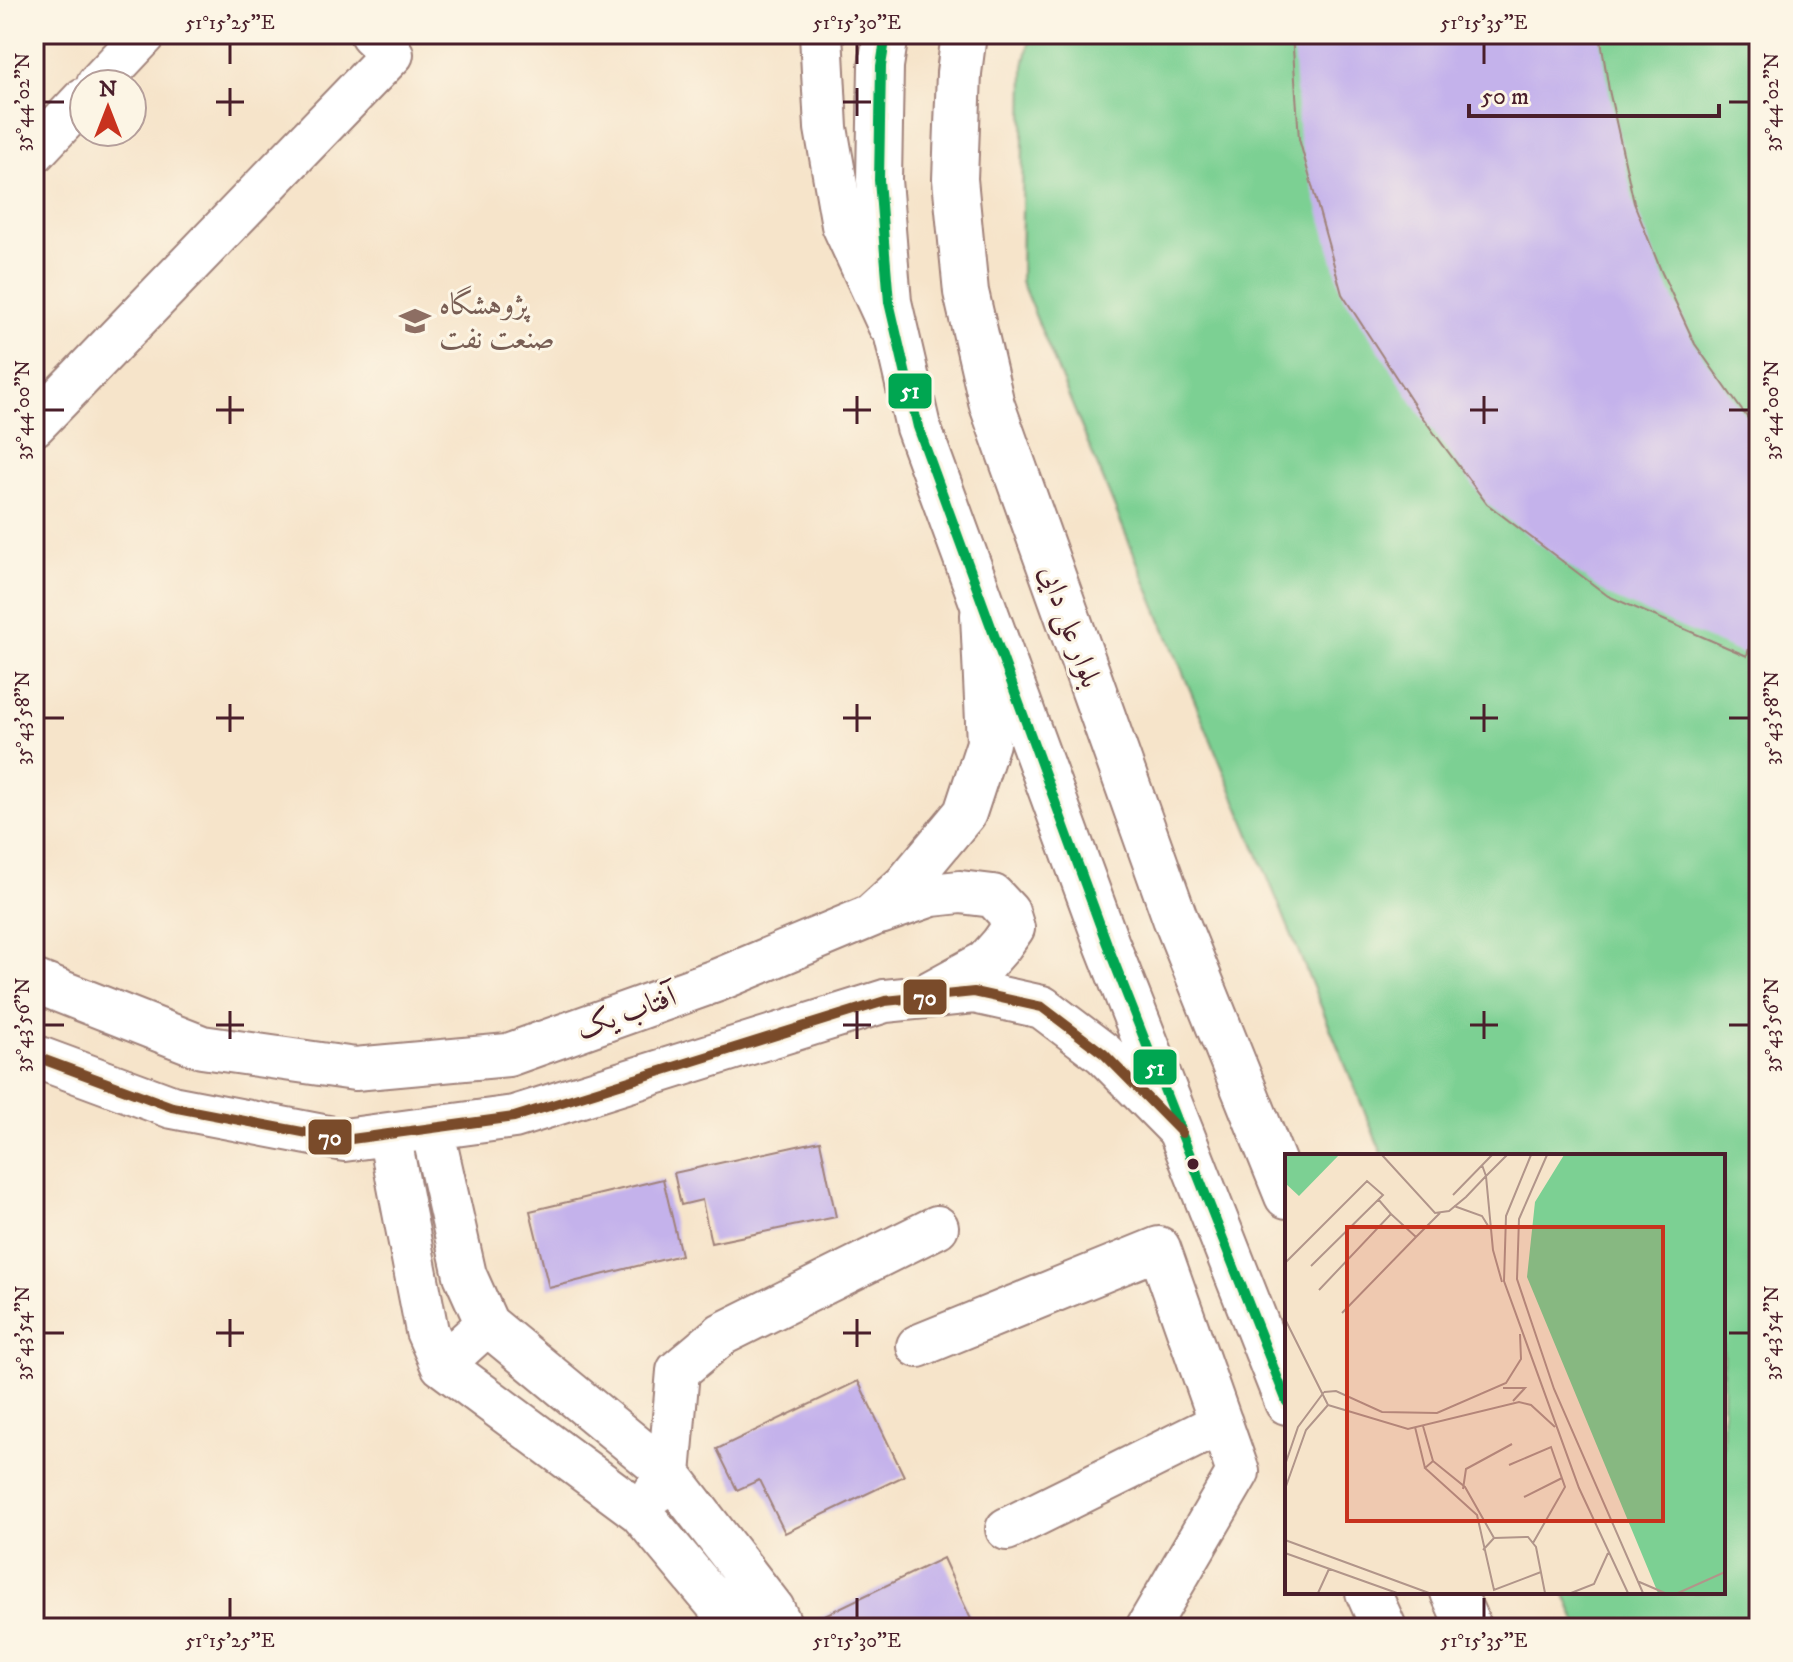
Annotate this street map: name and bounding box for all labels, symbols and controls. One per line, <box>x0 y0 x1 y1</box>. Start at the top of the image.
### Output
text: 51°15'25"E <box>185 11 275 36</box>
text: 51°15'30"E <box>813 11 901 36</box>
text: 51°15'35"E <box>1440 11 1528 36</box>
text: 35°44'02"N <box>11 53 36 151</box>
text: 35°44'02"N <box>1760 53 1785 151</box>
north arrow <box>68 68 148 148</box>
scale bar <box>1469 68 1719 118</box>
text: N <box>99 76 117 103</box>
text: 50 m <box>1481 82 1529 112</box>
place label: پژوهشگاه صنعت نفت <box>439 285 555 358</box>
school or university icon: پژوهشگاه صنعت نفت <box>398 304 432 338</box>
text: 35°44'00"N <box>11 360 36 460</box>
text: 35°44'00"N <box>1760 360 1785 460</box>
line badge: 51 <box>887 372 933 410</box>
text: 51 <box>899 378 920 405</box>
street label: بلوار علی دایی <box>1028 560 1109 694</box>
text: 35°43'58"N <box>11 671 36 765</box>
text: 35°43'58"N <box>1760 671 1785 765</box>
street label: آفتاب یک <box>571 976 685 1048</box>
text: 35°43'56"N <box>11 978 36 1072</box>
line badge: 70 <box>902 978 948 1016</box>
text: 35°43'56"N <box>1760 978 1785 1072</box>
text: 70 <box>913 985 937 1012</box>
line badge: 51 <box>1132 1048 1178 1086</box>
text: 51 <box>1144 1055 1165 1082</box>
line badge: 70 <box>307 1118 353 1156</box>
text: 70 <box>318 1125 342 1152</box>
inset map <box>1285 1154 1725 1594</box>
unlabelled marker <box>1185 1156 1201 1172</box>
text: 35°43'54"N <box>11 1286 36 1380</box>
text: 35°43'54"N <box>1760 1286 1785 1380</box>
text: 51°15'25"E <box>185 1629 275 1654</box>
text: 51°15'30"E <box>813 1629 901 1654</box>
text: 51°15'35"E <box>1440 1629 1528 1654</box>

